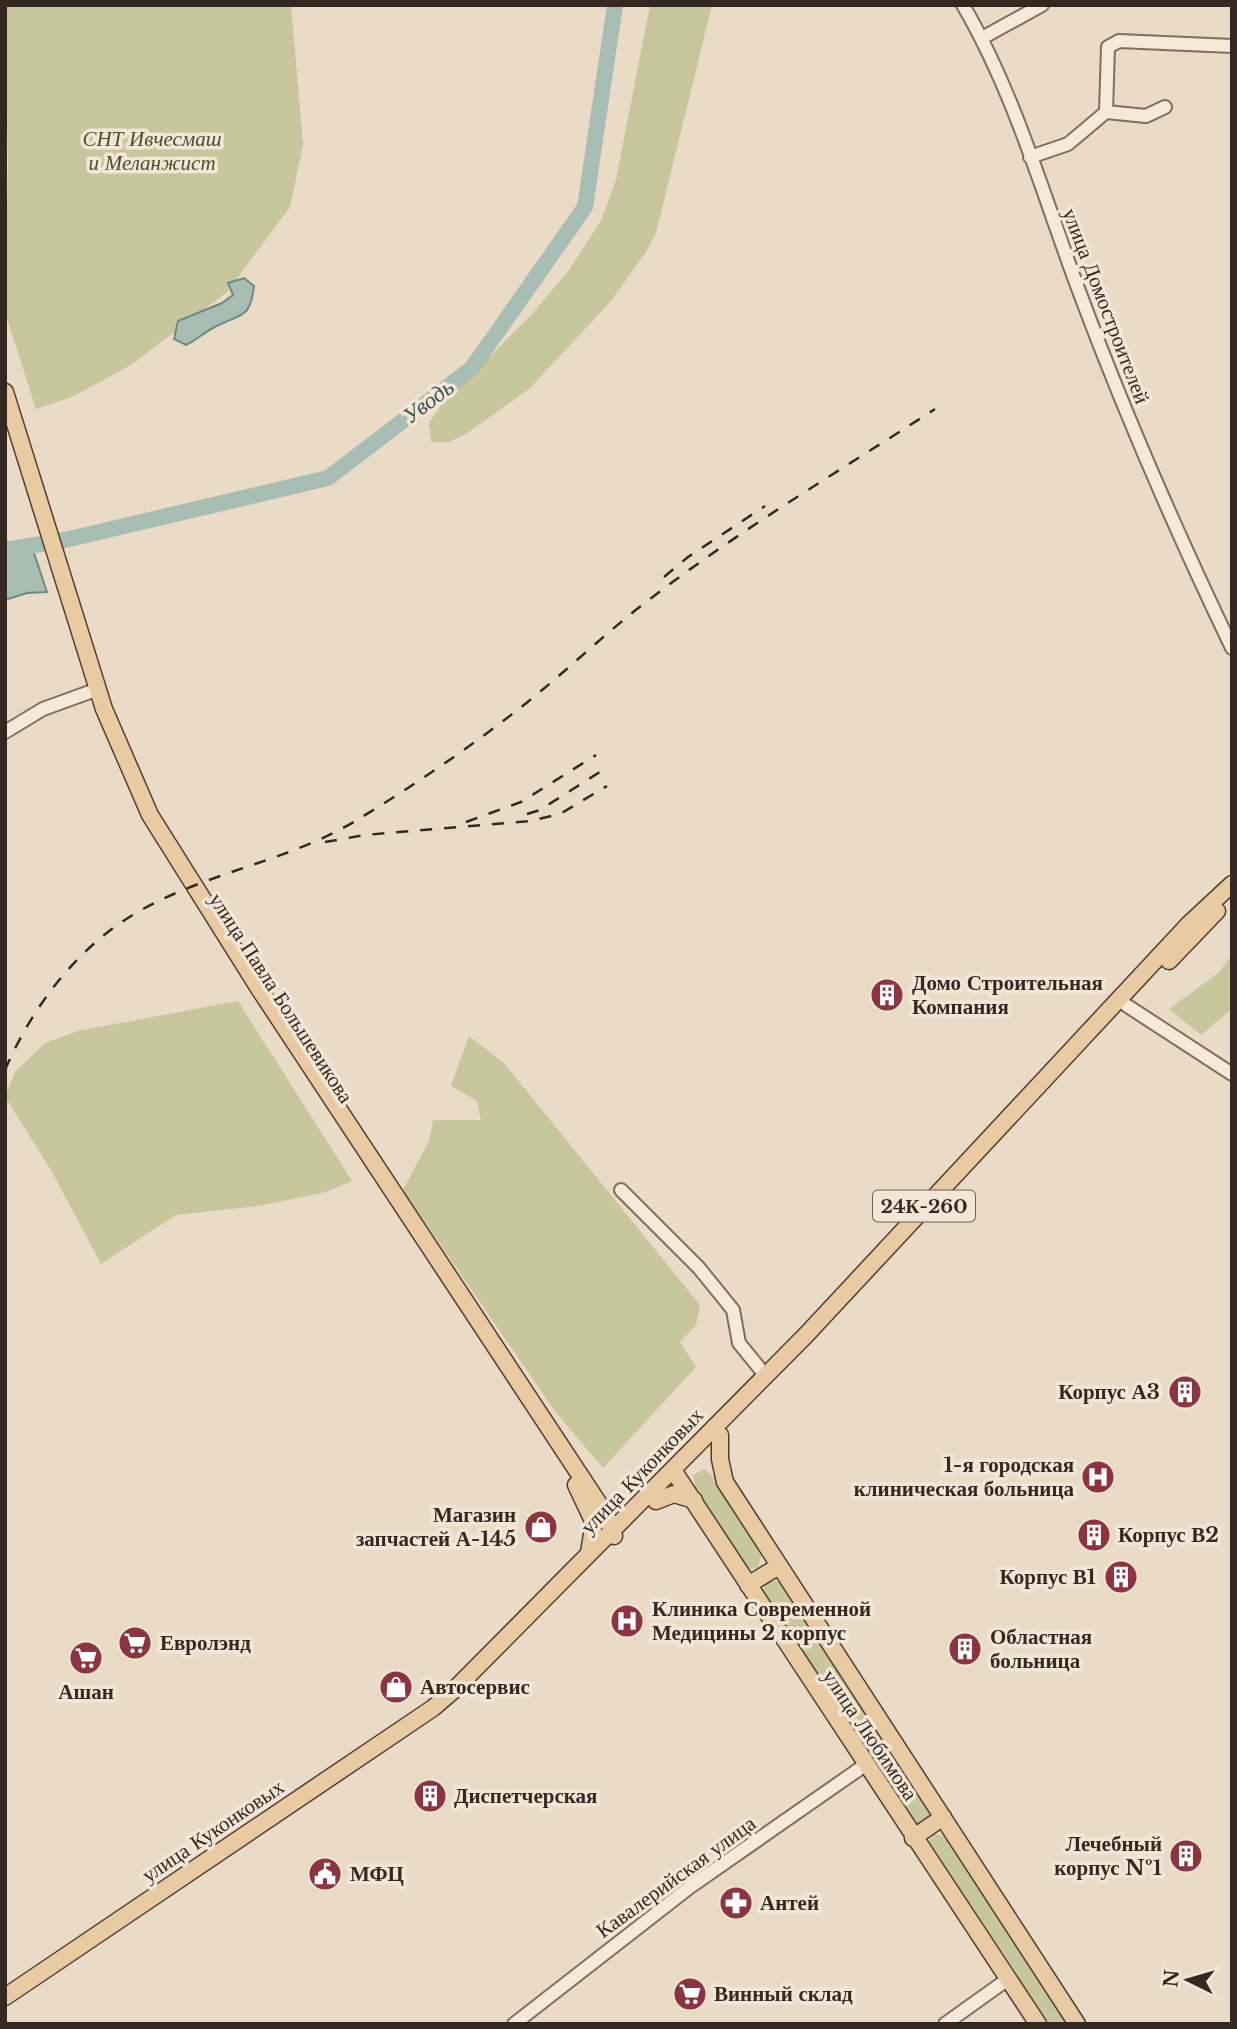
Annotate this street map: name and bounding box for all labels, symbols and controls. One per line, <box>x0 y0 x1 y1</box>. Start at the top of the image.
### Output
park label: СНТ Ивчесмаш и Меланжист <box>82 126 222 176</box>
street label: улица Домостроителей <box>1057 205 1155 407</box>
water label: Уводь <box>397 373 459 429</box>
street label: улица Павла Большевикова <box>203 888 359 1109</box>
place label: Домо Строительная Компания <box>912 970 1103 1020</box>
building icon: Домо Строительная Компания <box>868 976 906 1014</box>
road number: 24К-260 <box>873 1190 975 1222</box>
building icon: Корпус А3 <box>1166 1373 1204 1411</box>
place label: Корпус А3 <box>1058 1379 1160 1405</box>
street label: улица Куконковых <box>575 1402 709 1540</box>
place label: 1-я городская клиническая больница <box>854 1452 1074 1502</box>
hospital icon: 1-я городская клиническая больница <box>1079 1458 1117 1496</box>
place label: Магазин запчастей А-145 <box>356 1502 516 1552</box>
shop icon: Магазин запчастей А-145 <box>522 1508 560 1546</box>
building icon: Корпус В2 <box>1075 1516 1113 1554</box>
place label: Корпус В2 <box>1118 1522 1219 1548</box>
building icon: Корпус В1 <box>1102 1558 1140 1596</box>
place label: Корпус В1 <box>1000 1564 1096 1590</box>
place label: Клиника Современной Медицины 2 корпус <box>652 1596 871 1646</box>
hospital icon: Клиника Современной Медицины 2 корпус <box>608 1602 646 1640</box>
supermarket icon: Евролэнд <box>116 1624 154 1662</box>
place label: Областная больница <box>990 1624 1092 1674</box>
place label: Евролэнд <box>160 1630 251 1656</box>
building icon: Областная больница <box>946 1630 984 1668</box>
supermarket icon: Ашан <box>67 1639 105 1677</box>
street label: улица Любимова <box>817 1665 924 1806</box>
shop icon: Автосервис <box>377 1668 415 1706</box>
place label: Автосервис <box>420 1674 530 1700</box>
place label: Ашан <box>58 1679 114 1705</box>
street label: улица Куконковых <box>137 1774 289 1888</box>
building icon: Диспетчерская <box>411 1777 449 1815</box>
place label: Диспетчерская <box>454 1783 597 1809</box>
street label: Кавалерийская улица <box>591 1810 761 1944</box>
place label: Лечебный корпус №1 <box>1054 1831 1162 1881</box>
building icon: Лечебный корпус №1 <box>1167 1837 1205 1875</box>
public building icon: МФЦ <box>306 1855 344 1893</box>
place label: МФЦ <box>350 1861 404 1887</box>
pharmacy icon: Антей <box>717 1884 755 1922</box>
place label: Антей <box>760 1890 819 1916</box>
north arrow <box>1153 1945 1223 2015</box>
text: N <box>1159 1969 1184 1988</box>
supermarket icon: Винный склад <box>671 1975 709 2013</box>
place label: Винный склад <box>714 1981 853 2007</box>

